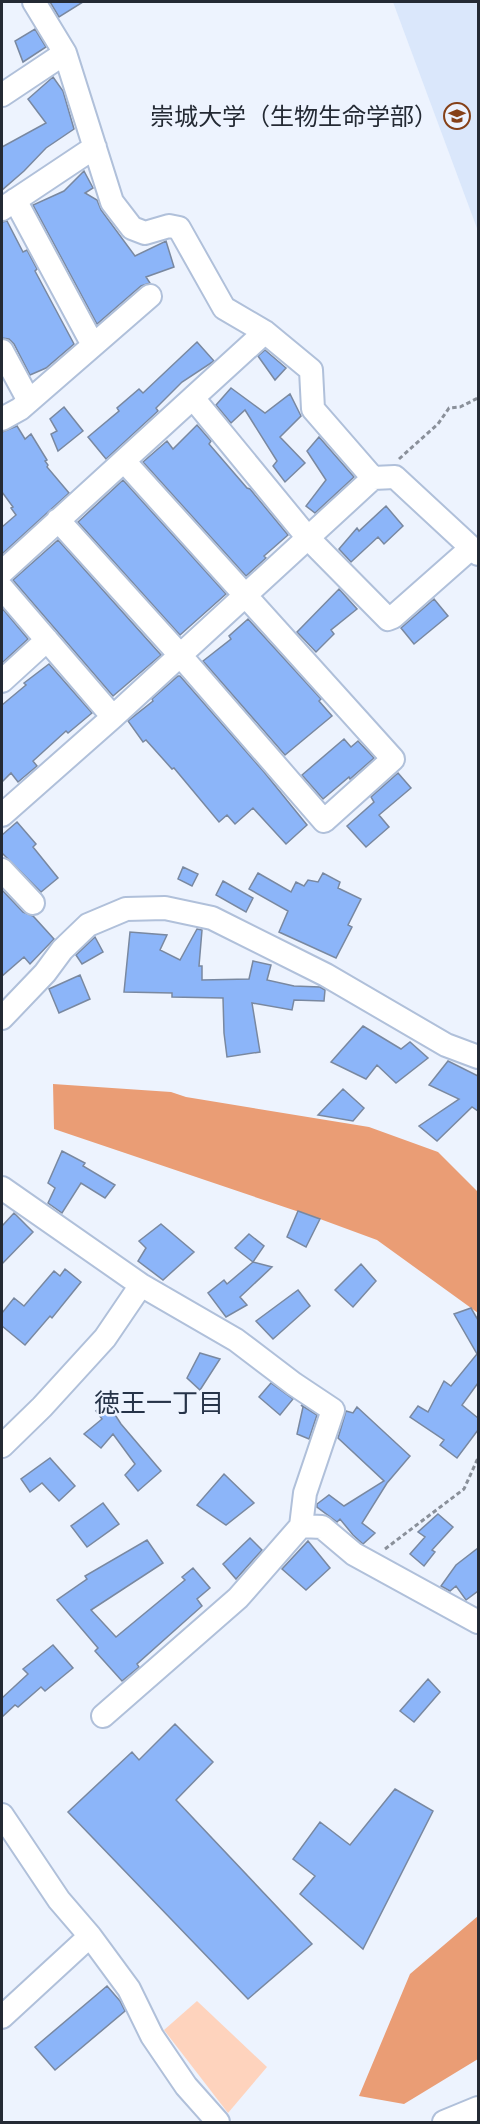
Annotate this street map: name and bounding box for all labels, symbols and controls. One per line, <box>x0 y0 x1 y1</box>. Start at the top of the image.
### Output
place label: 崇城大学（生物生命学部） <box>150 99 438 134</box>
school or university icon: 崇城大学（生物生命学部） <box>442 101 472 131</box>
district label: 徳王一丁目 <box>94 1384 224 1422</box>

